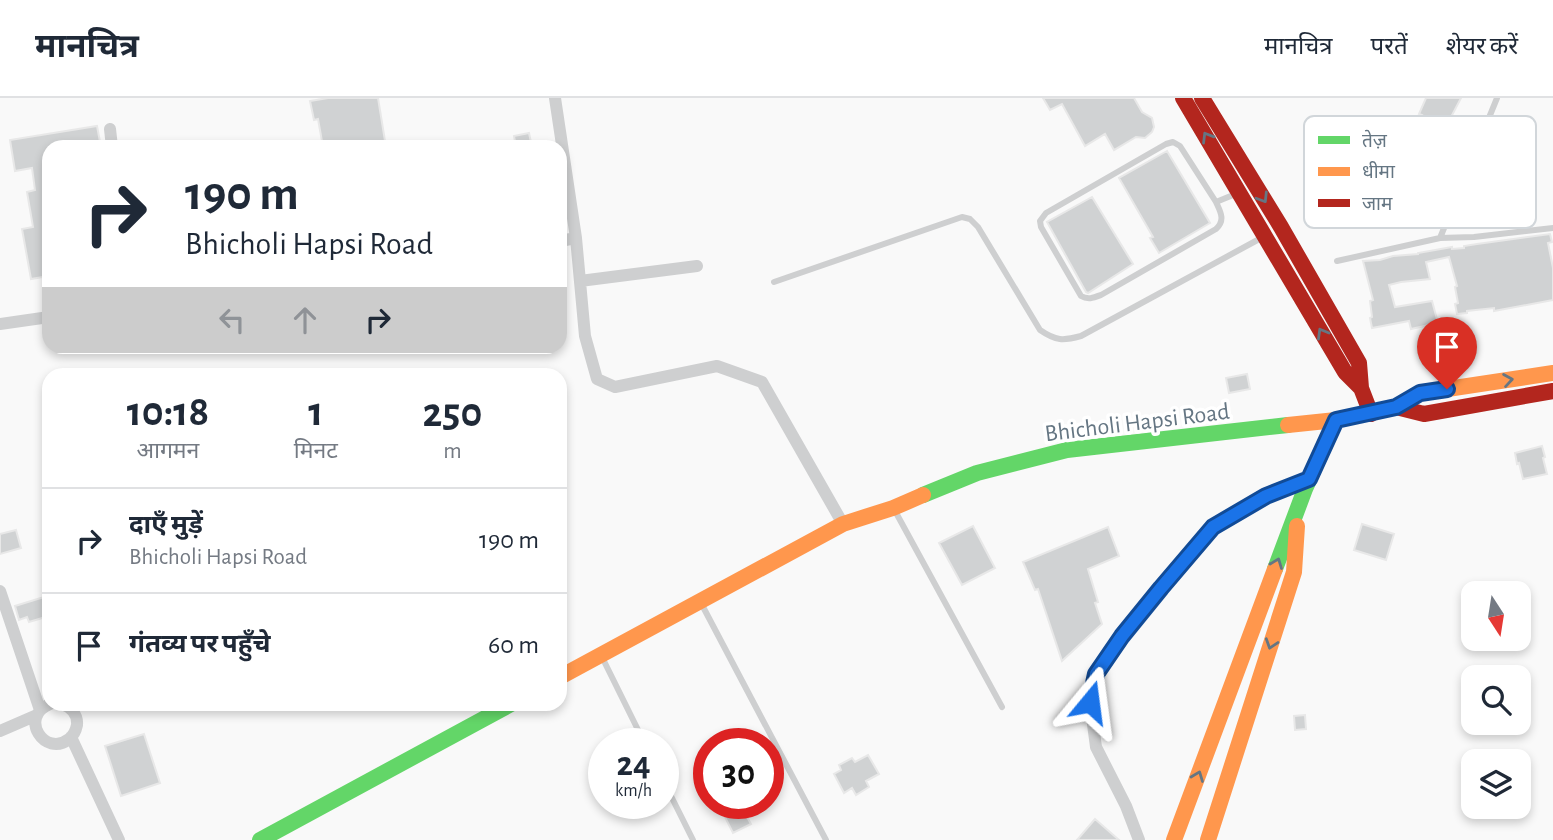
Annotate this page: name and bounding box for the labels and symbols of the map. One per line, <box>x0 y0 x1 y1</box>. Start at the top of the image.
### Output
legend <box>1304 116 1536 228</box>
text: तेज़ <box>1362 129 1388 151</box>
one-way arrow <box>1202 131 1215 144</box>
text: धीमा <box>1362 161 1396 182</box>
one-way arrow <box>1255 190 1268 203</box>
text: जाम <box>1362 195 1393 214</box>
pin <box>1417 317 1477 389</box>
one-way arrow <box>1317 327 1330 340</box>
one-way arrow <box>1502 372 1514 387</box>
street label: Bhicholi Hapsi Road <box>1043 400 1231 446</box>
one-way arrow <box>1269 558 1283 570</box>
north arrow <box>1461 581 1531 651</box>
one-way arrow <box>1265 637 1279 650</box>
position arrow <box>1053 665 1127 739</box>
speed limit sign: 30 <box>693 728 784 819</box>
one-way arrow <box>1189 771 1203 783</box>

